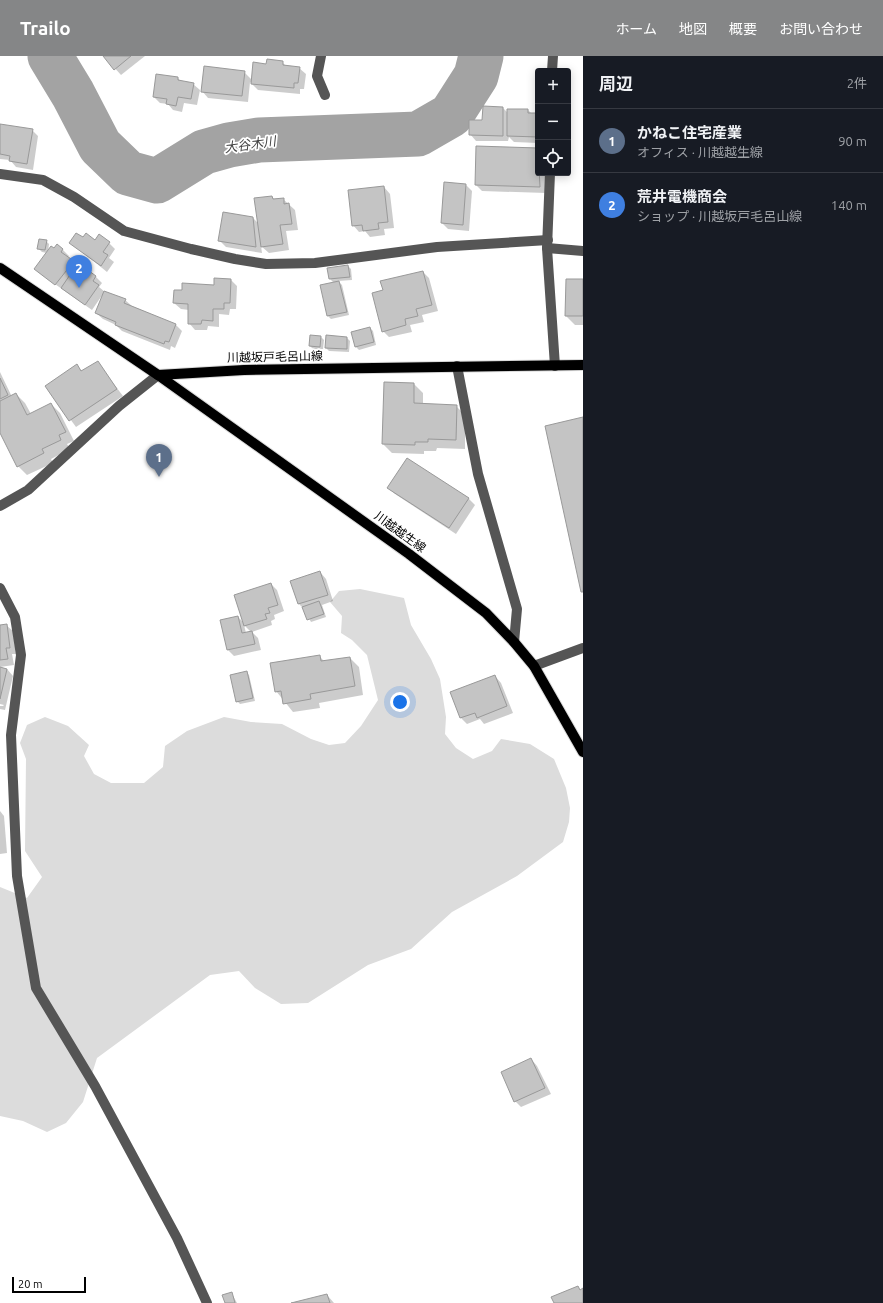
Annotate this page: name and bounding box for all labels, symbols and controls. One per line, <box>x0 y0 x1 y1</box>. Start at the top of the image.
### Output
text: Trailo <box>20 17 71 39</box>
text: ホーム <box>615 21 657 37</box>
text: 地図 <box>679 21 707 37</box>
text: 概要 <box>729 21 757 37</box>
text: お問い合わせ <box>779 21 863 37</box>
map controls <box>535 68 571 176</box>
button: + <box>535 68 571 104</box>
text: 周辺 <box>599 74 633 93</box>
text: 2件 <box>847 76 867 90</box>
button: − <box>535 104 571 140</box>
text: かねこ住宅産業 <box>637 124 742 141</box>
water label: 大谷木川 <box>223 133 279 155</box>
text: 1 <box>608 134 616 148</box>
text: 90 m <box>838 134 867 148</box>
button: locate <box>535 140 571 176</box>
text: オフィス · 川越越生線 <box>637 145 763 159</box>
text: 荒井電機商会 <box>637 188 727 205</box>
text: 2 <box>608 198 616 212</box>
text: 140 m <box>831 198 867 212</box>
text: ショップ · 川越坂戸毛呂山線 <box>637 209 802 223</box>
pin: 2 <box>66 255 92 288</box>
street label: 川越坂戸毛呂山線 <box>227 349 323 364</box>
pin: 1 <box>146 444 172 477</box>
street label: 川越越生線 <box>372 509 428 554</box>
your location <box>390 692 410 712</box>
scale bar <box>12 1275 86 1294</box>
text: 20 m <box>18 1278 42 1290</box>

